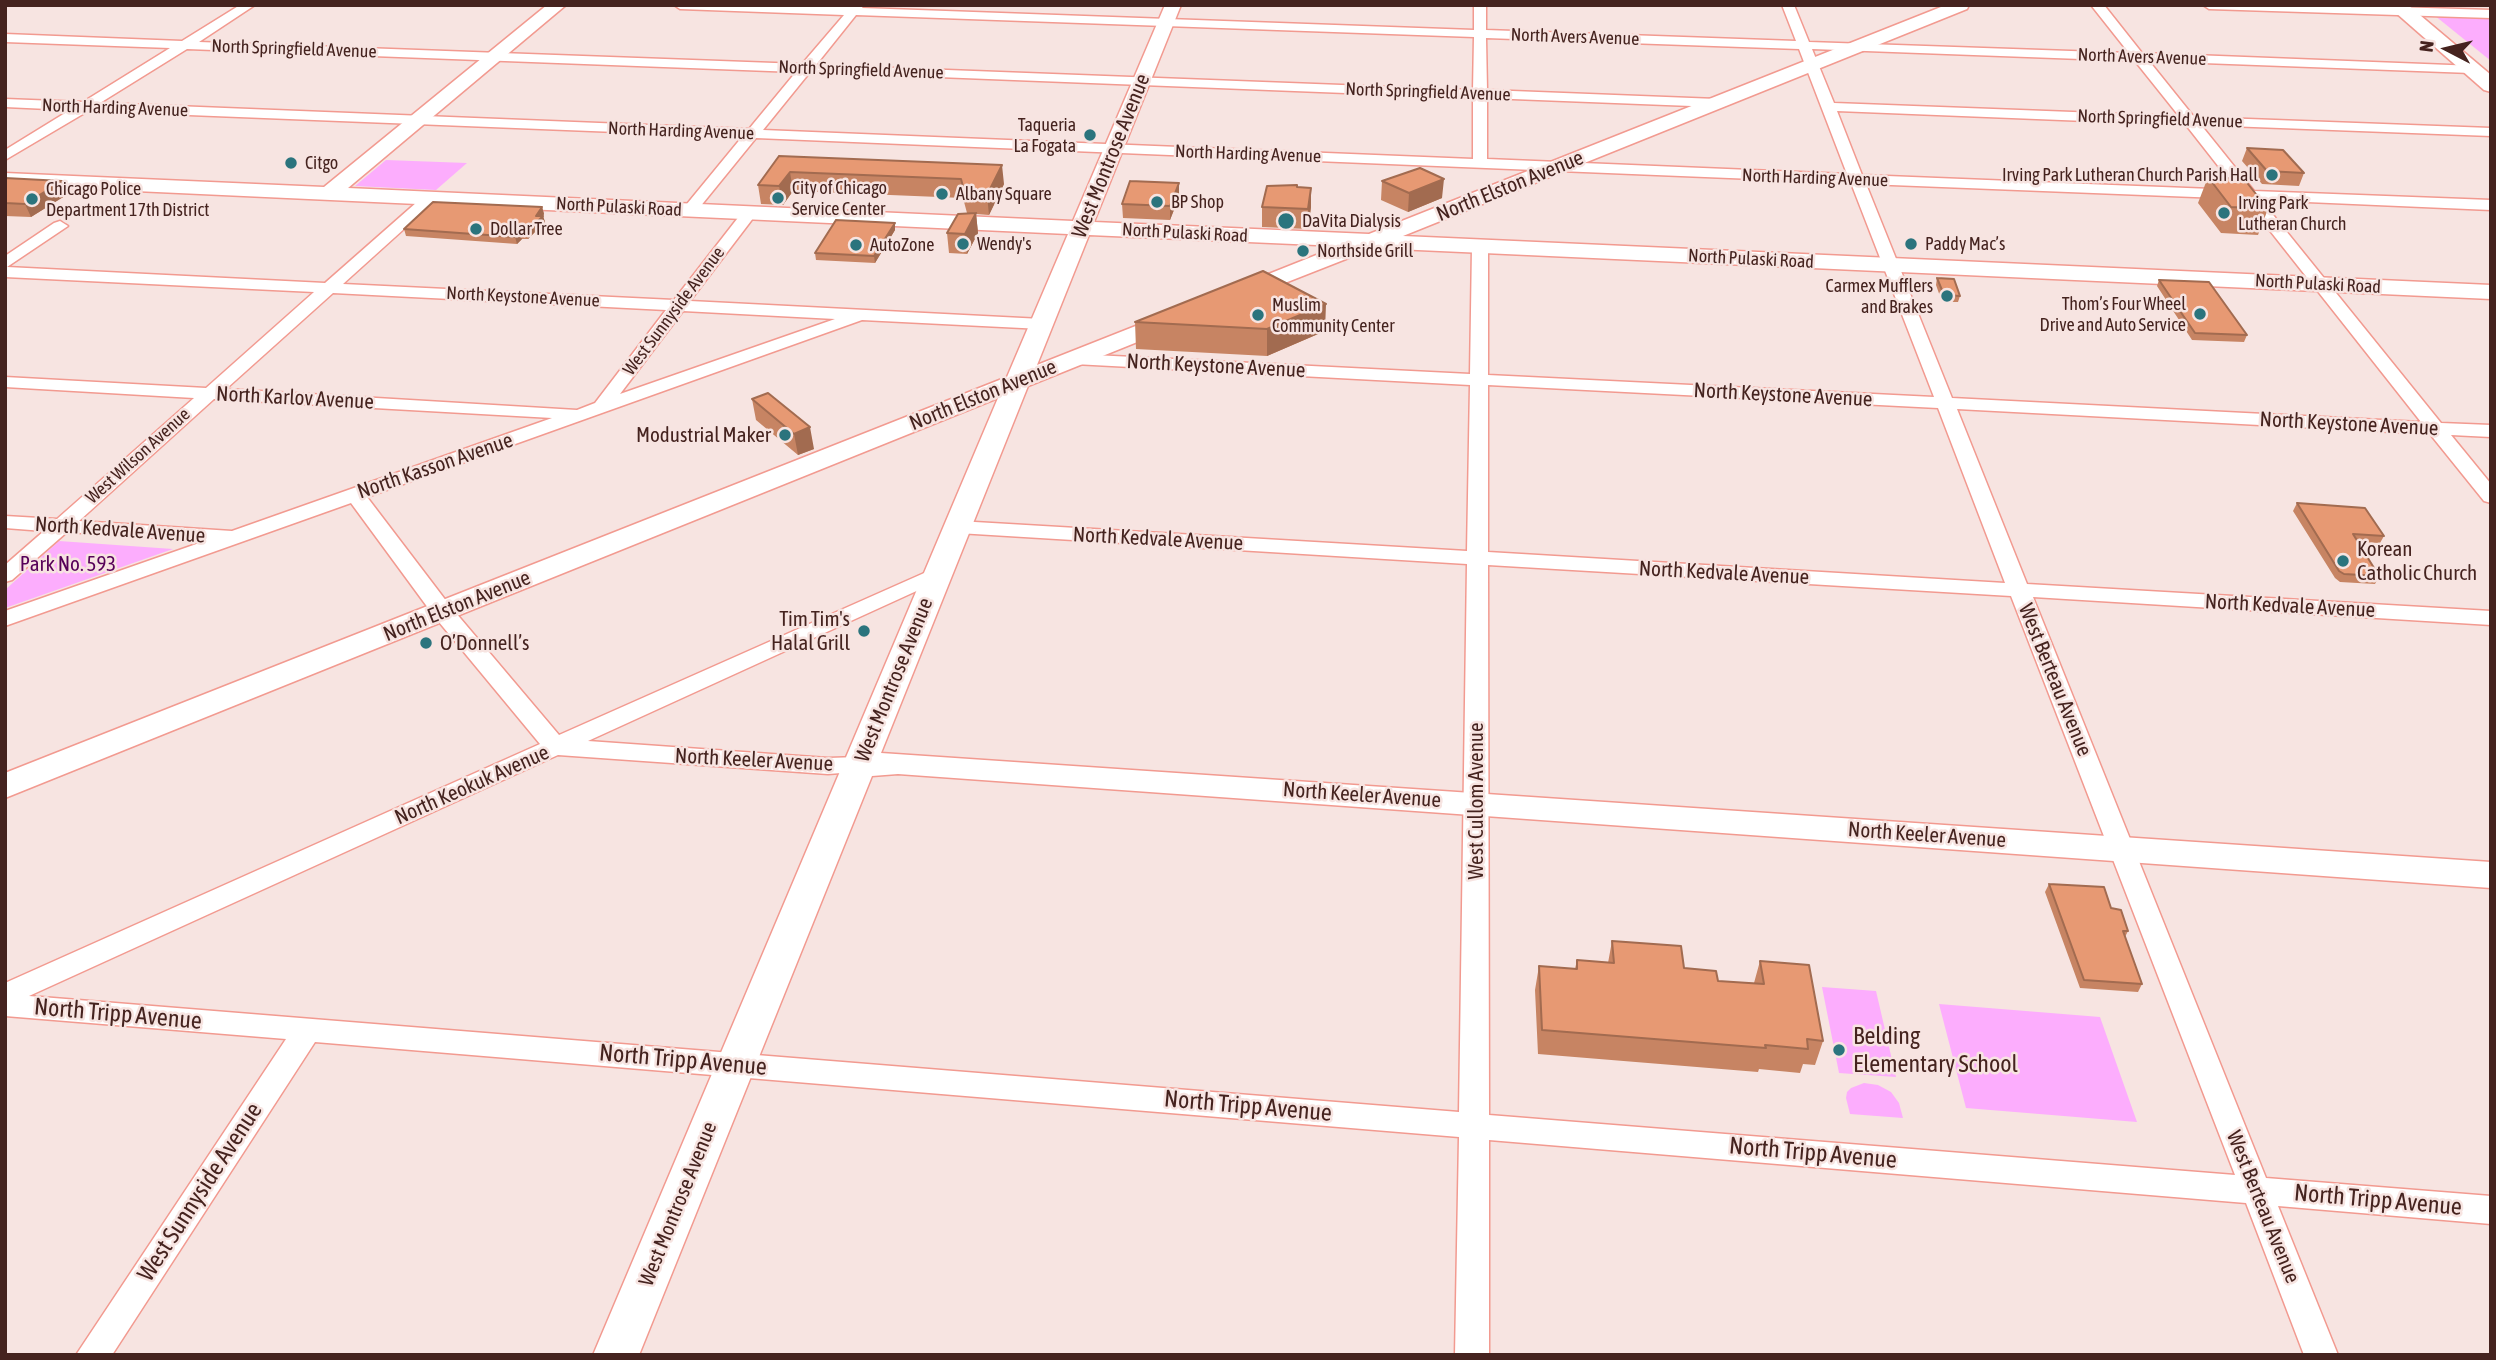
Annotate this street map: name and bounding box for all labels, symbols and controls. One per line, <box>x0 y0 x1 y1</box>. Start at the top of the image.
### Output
north arrow <box>2412 14 2482 84</box>
street label: North Avers Avenue <box>1510 24 1640 50</box>
street label: North Springfield Avenue <box>211 35 377 63</box>
text: N <box>2415 40 2438 53</box>
street label: North Avers Avenue <box>2077 44 2207 70</box>
street label: North Springfield Avenue <box>778 56 944 84</box>
street label: West Montrose Avenue <box>1067 70 1155 242</box>
street label: North Springfield Avenue <box>1345 78 1511 106</box>
street label: North Harding Avenue <box>42 95 188 121</box>
street label: North Springfield Avenue <box>2077 105 2243 133</box>
place label: Taqueria La Fogata <box>1014 114 1076 156</box>
street label: North Harding Avenue <box>608 118 754 144</box>
marker: Taqueria La Fogata <box>1082 127 1098 143</box>
street label: North Harding Avenue <box>1175 141 1321 167</box>
street label: North Elston Avenue <box>1433 145 1587 227</box>
place label: Citgo <box>305 152 338 174</box>
marker: Citgo <box>283 155 299 171</box>
place label: Irving Park Lutheran Church Parish Hall <box>2002 164 2258 186</box>
street label: North Harding Avenue <box>1742 165 1888 191</box>
marker: Irving Park Lutheran Church Parish Hall <box>2264 167 2280 183</box>
place label: City of Chicago Service Center <box>792 177 887 220</box>
place label: Chicago Police Department 17th District <box>46 178 209 220</box>
place label: Albany Square <box>956 183 1052 205</box>
marker: Albany Square <box>934 186 950 202</box>
marker: City of Chicago Service Center <box>770 190 786 206</box>
marker: Chicago Police Department 17th District <box>24 191 40 207</box>
place label: BP Shop <box>1171 191 1224 213</box>
place label: Irving Park Lutheran Church <box>2238 192 2346 234</box>
street label: North Pulaski Road <box>556 193 682 221</box>
marker: BP Shop <box>1149 194 1165 210</box>
marker: Irving Park Lutheran Church <box>2216 205 2232 221</box>
place label: DaVita Dialysis <box>1302 210 1401 232</box>
marker: DaVita Dialysis <box>1276 211 1296 231</box>
place label: Dollar Tree <box>490 218 563 240</box>
street label: North Pulaski Road <box>1122 219 1248 247</box>
marker: Dollar Tree <box>468 221 484 237</box>
place label: Wendy's <box>977 233 1032 255</box>
place label: Paddy Mac’s <box>1925 233 2005 255</box>
place label: AutoZone <box>870 234 934 256</box>
marker: Wendy's <box>955 236 971 252</box>
marker: Paddy Mac’s <box>1903 236 1919 252</box>
marker: AutoZone <box>848 237 864 253</box>
place label: Northside Grill <box>1317 240 1413 262</box>
street label: West Sunnyside Avenue <box>619 242 729 380</box>
marker: Northside Grill <box>1295 243 1311 259</box>
street label: North Pulaski Road <box>1688 245 1814 273</box>
street label: North Pulaski Road <box>2255 270 2381 298</box>
place label: Carmex Mufflers and Brakes <box>1826 275 1933 318</box>
street label: North Keystone Avenue <box>446 282 600 312</box>
marker: Carmex Mufflers and Brakes <box>1939 288 1955 304</box>
place label: Thom’s Four Wheel Drive and Auto Service <box>2040 293 2186 336</box>
place label: Muslim Community Center <box>1272 294 1395 336</box>
marker: Thom’s Four Wheel Drive and Auto Service <box>2192 306 2208 322</box>
marker: Muslim Community Center <box>1250 307 1266 323</box>
street label: North Keystone Avenue <box>1126 349 1306 383</box>
street label: North Elston Avenue <box>906 354 1060 436</box>
street label: North Keystone Avenue <box>1693 378 1873 412</box>
street label: North Karlov Avenue <box>216 381 374 415</box>
street label: West Wilson Avenue <box>82 404 194 508</box>
street label: North Keystone Avenue <box>2259 407 2439 441</box>
place label: Modustrial Maker <box>636 422 771 448</box>
marker: Modustrial Maker <box>777 427 793 443</box>
street label: North Kasson Avenue <box>354 428 516 504</box>
street label: North Kedvale Avenue <box>34 511 206 549</box>
street label: North Kedvale Avenue <box>1072 522 1244 556</box>
place label: Korean Catholic Church <box>2357 536 2477 586</box>
park label: Park No. 593 <box>20 551 116 577</box>
marker: Korean Catholic Church <box>2335 553 2351 569</box>
street label: North Kedvale Avenue <box>1638 556 1810 590</box>
street label: North Elston Avenue <box>380 565 534 647</box>
street label: North Kedvale Avenue <box>2204 589 2376 623</box>
street label: West Montrose Avenue <box>850 594 938 766</box>
street label: West Berteau Avenue <box>2013 600 2097 760</box>
place label: Tim Tim's Halal Grill <box>771 606 850 656</box>
marker: Tim Tim's Halal Grill <box>856 623 872 639</box>
place label: O’Donnell’s <box>440 630 529 656</box>
marker: O’Donnell’s <box>418 635 434 651</box>
street label: West Cullom Avenue <box>1463 723 1489 879</box>
street label: North Keokuk Avenue <box>391 740 553 830</box>
street label: North Keeler Avenue <box>674 743 834 777</box>
street label: North Keeler Avenue <box>1282 777 1442 813</box>
street label: North Keeler Avenue <box>1847 817 2007 853</box>
street label: North Tripp Avenue <box>33 992 203 1036</box>
place label: Belding Elementary School <box>1853 1022 2018 1078</box>
street label: North Tripp Avenue <box>598 1038 768 1082</box>
marker: Belding Elementary School <box>1831 1042 1847 1058</box>
street label: North Tripp Avenue <box>1163 1084 1333 1128</box>
street label: West Sunnyside Avenue <box>132 1097 268 1287</box>
street label: West Montrose Avenue <box>634 1118 722 1290</box>
street label: West Berteau Avenue <box>2221 1127 2305 1287</box>
street label: North Tripp Avenue <box>1728 1131 1898 1175</box>
street label: North Tripp Avenue <box>2293 1178 2463 1222</box>

